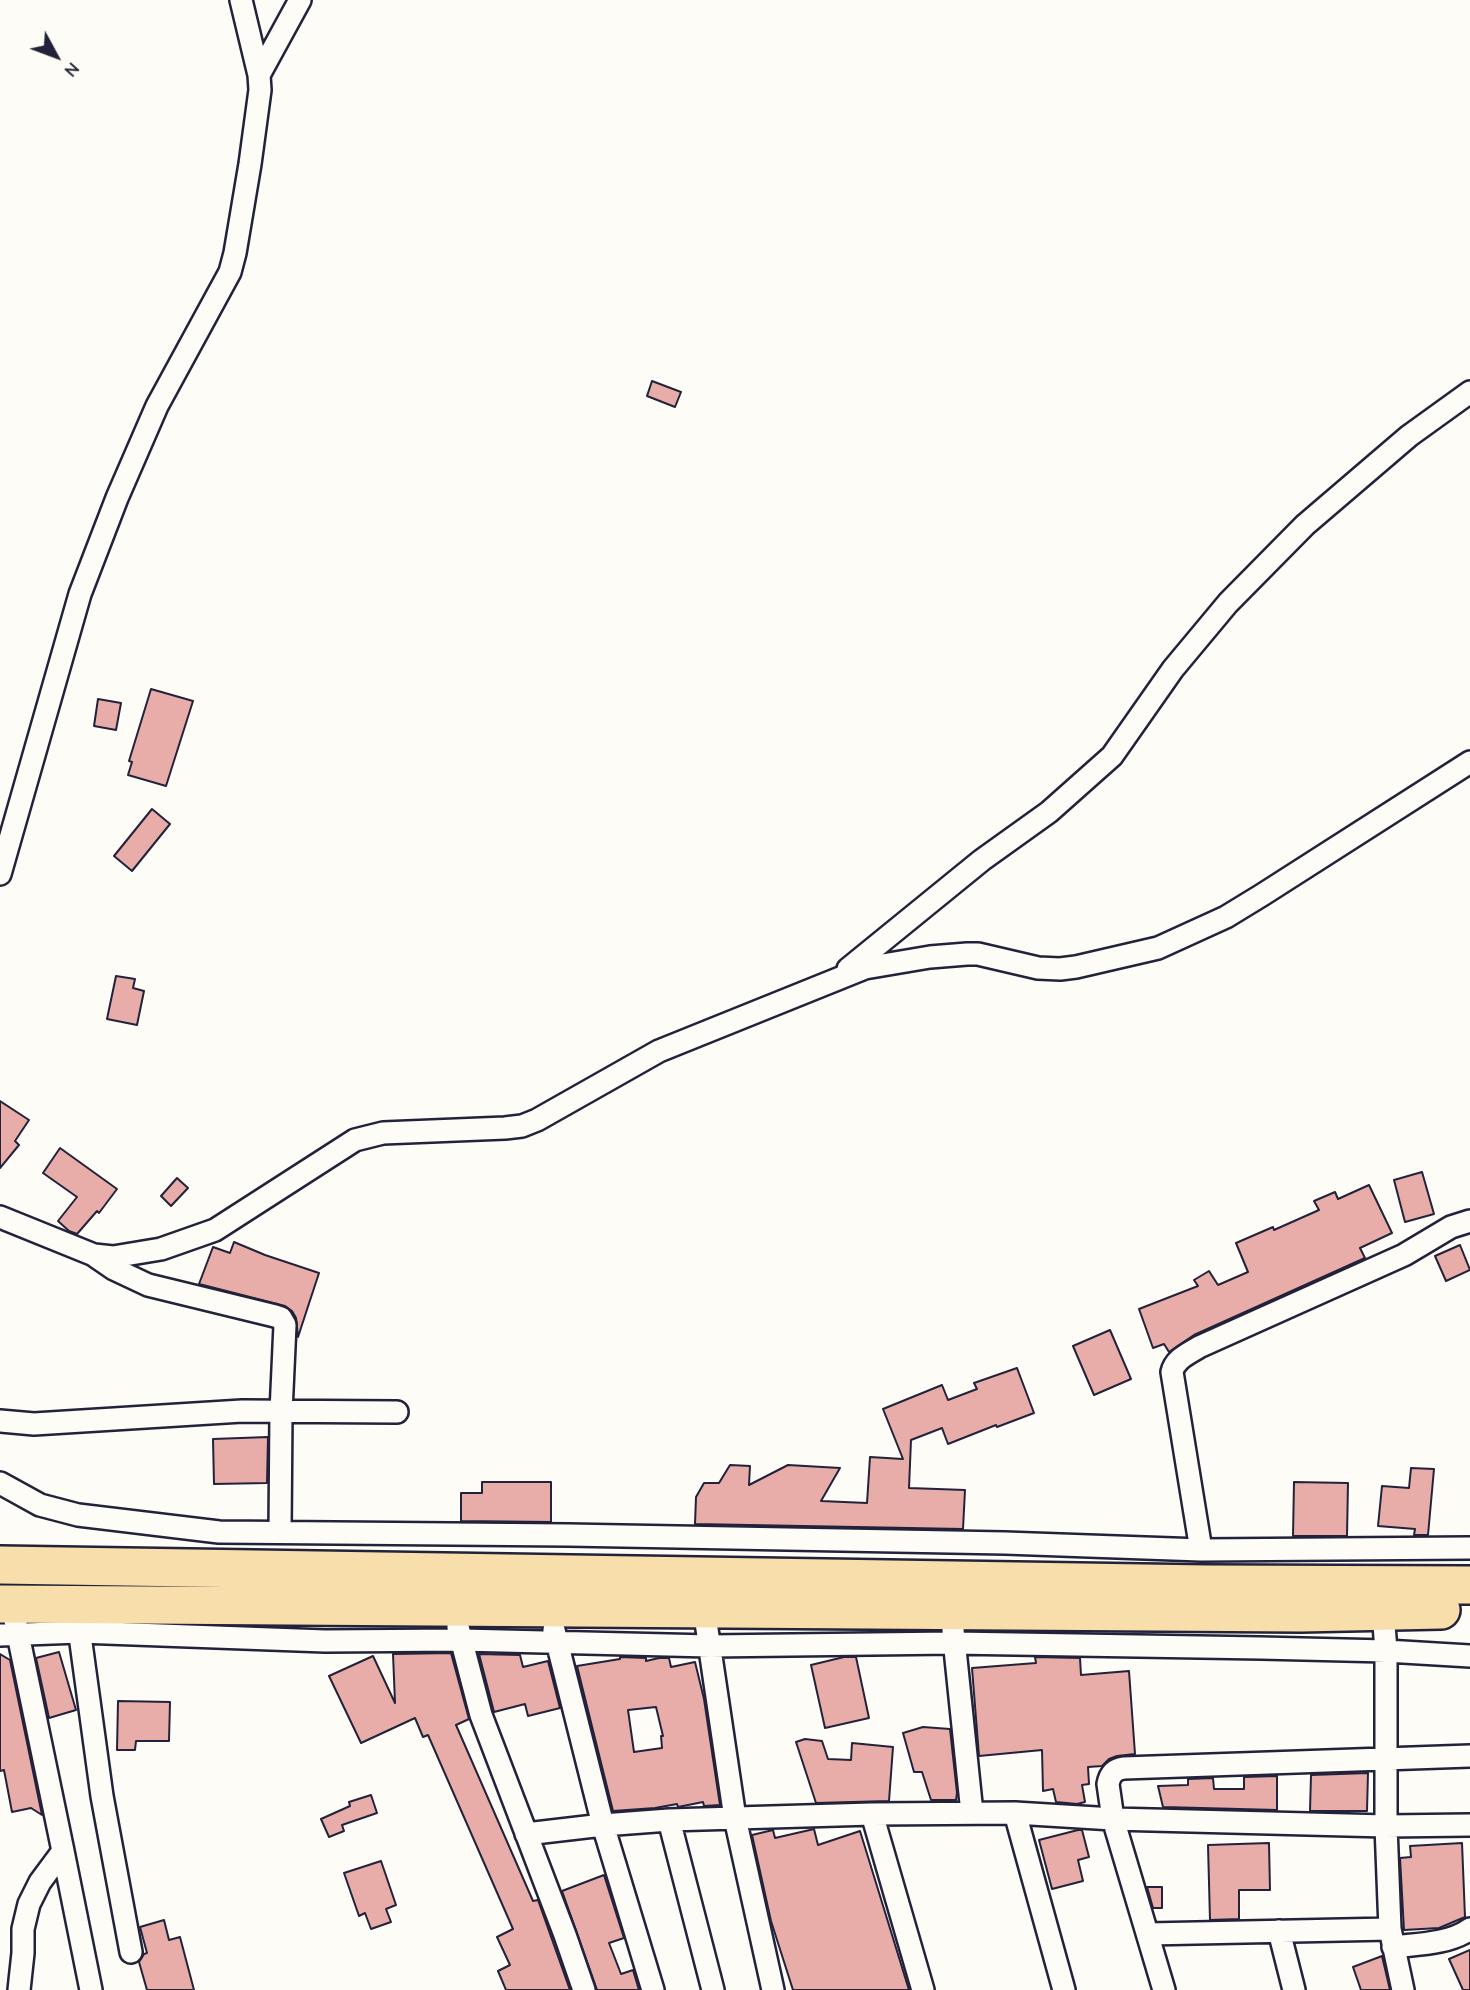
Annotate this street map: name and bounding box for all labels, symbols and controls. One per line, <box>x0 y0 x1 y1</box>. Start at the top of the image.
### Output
north arrow <box>21 21 91 91</box>
text: N <box>59 58 84 82</box>

